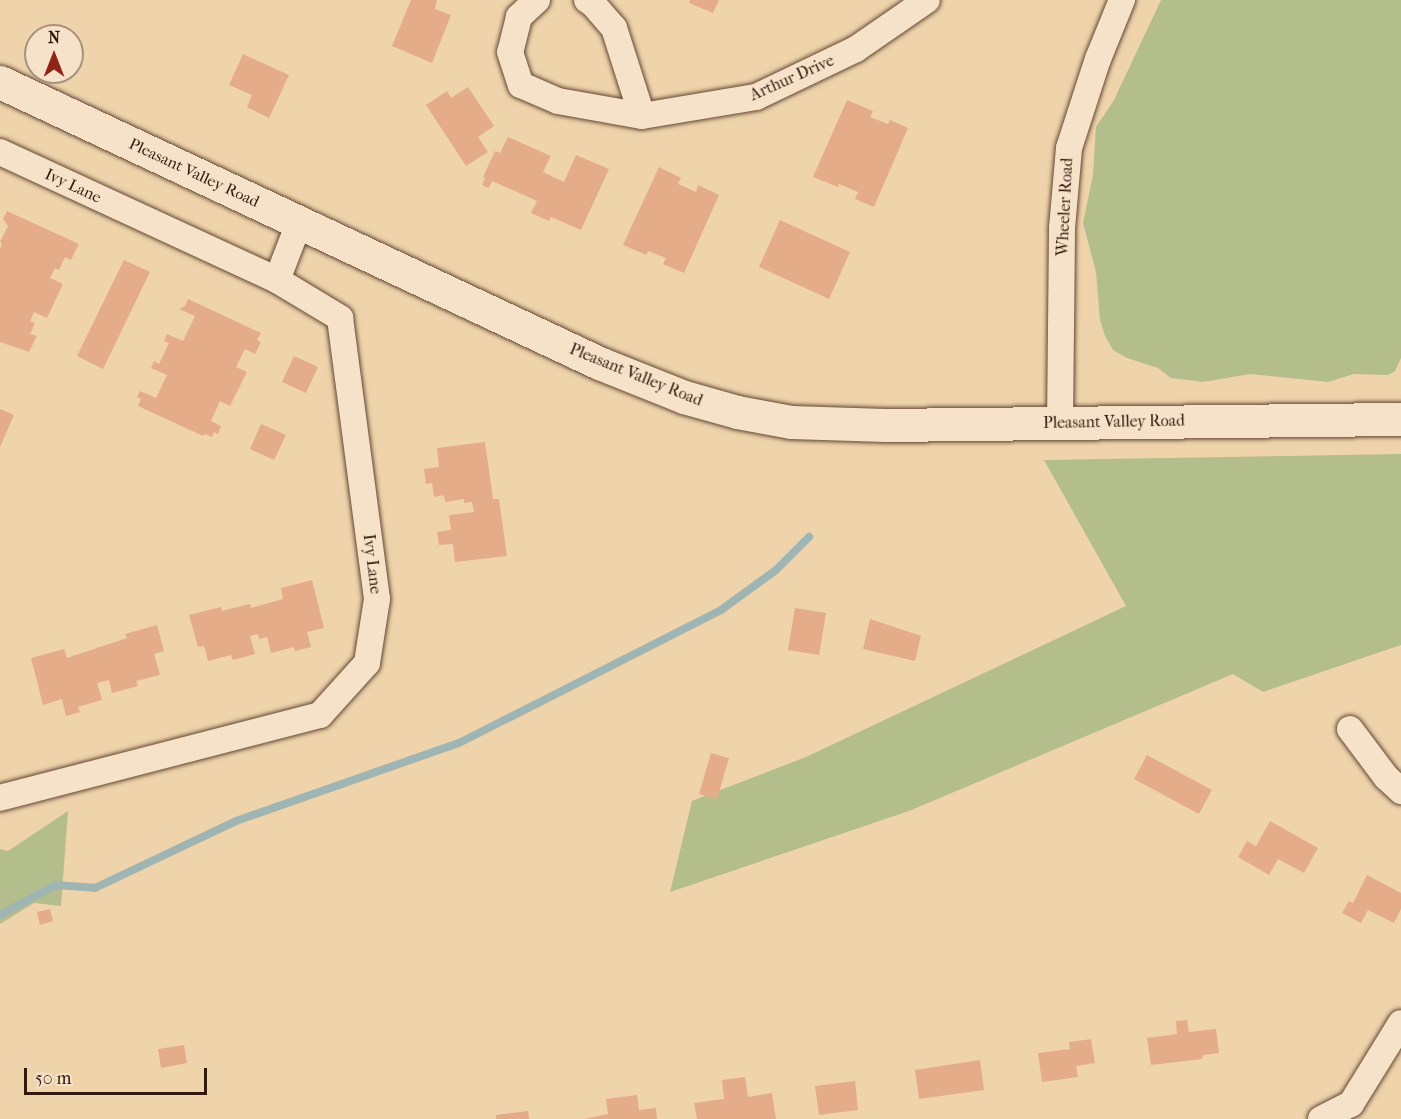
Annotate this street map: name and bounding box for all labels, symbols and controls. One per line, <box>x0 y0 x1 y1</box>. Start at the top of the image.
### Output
north arrow <box>24 24 84 84</box>
text: N <box>48 28 60 47</box>
street label: Arthur Drive <box>747 51 837 105</box>
street label: Pleasant Valley Road <box>126 134 262 212</box>
street label: Wheeler Road <box>1053 157 1077 257</box>
street label: Ivy Lane <box>42 165 104 207</box>
street label: Pleasant Valley Road <box>567 340 705 410</box>
street label: Pleasant Valley Road <box>1043 411 1185 433</box>
street label: Ivy Lane <box>359 533 385 595</box>
scale bar <box>27 1056 210 1094</box>
text: 50 m <box>35 1068 71 1089</box>

